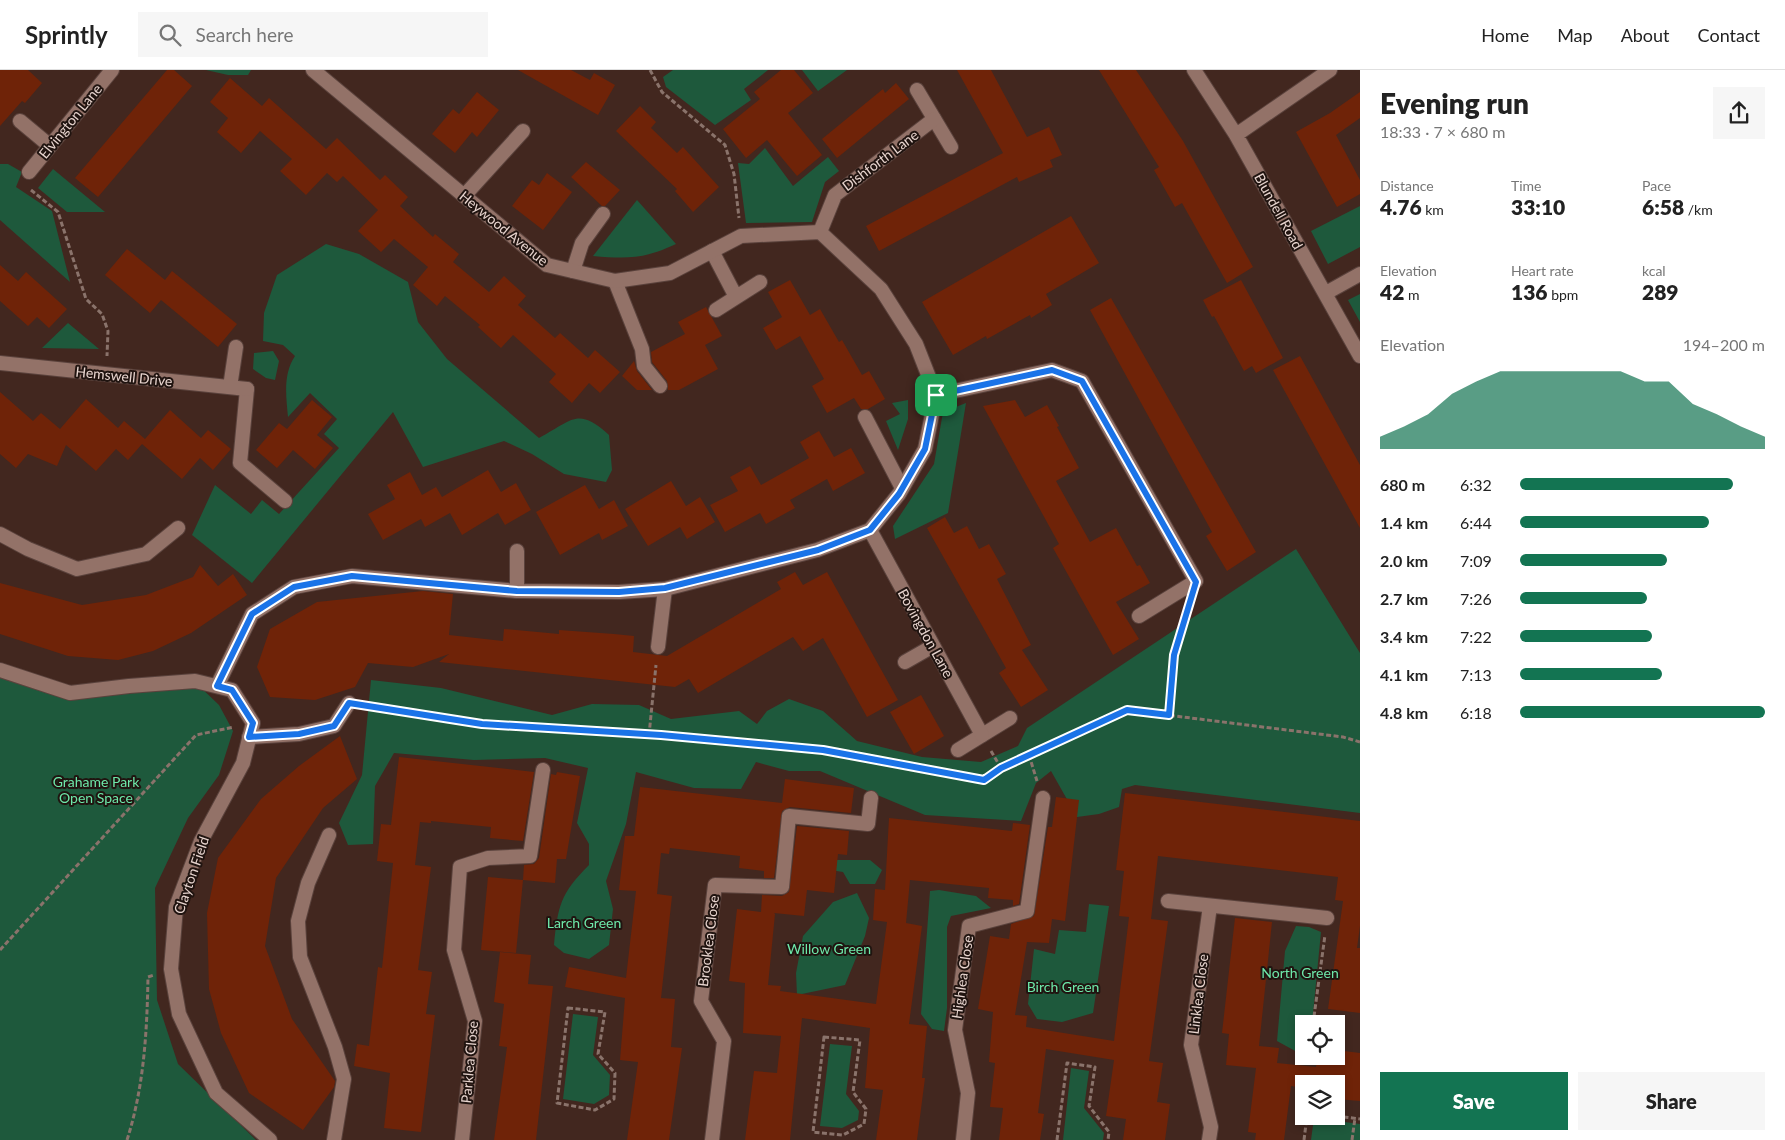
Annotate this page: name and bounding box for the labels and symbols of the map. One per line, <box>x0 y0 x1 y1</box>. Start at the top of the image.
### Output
street label: Elvington Lane <box>35 80 105 162</box>
street label: Dishforth Lane <box>839 126 921 194</box>
street label: Blundell Road <box>1251 170 1307 252</box>
street label: Heywood Avenue <box>456 187 552 269</box>
street label: Hemswell Drive <box>75 362 173 390</box>
pin <box>915 374 957 416</box>
street label: Bovingdon Lane <box>895 586 957 680</box>
park label: Grahame Park Open Space <box>53 773 140 806</box>
street label: Clayton Field <box>170 834 212 916</box>
street label: Brooklea Close <box>694 894 722 988</box>
park label: Larch Green <box>547 914 621 931</box>
street label: Highlea Close <box>948 934 976 1020</box>
park label: Willow Green <box>787 940 871 957</box>
street label: Linklea Close <box>1185 953 1211 1035</box>
park label: North Green <box>1261 964 1339 981</box>
park label: Birch Green <box>1027 978 1099 995</box>
street label: Parklea Close <box>457 1020 481 1104</box>

